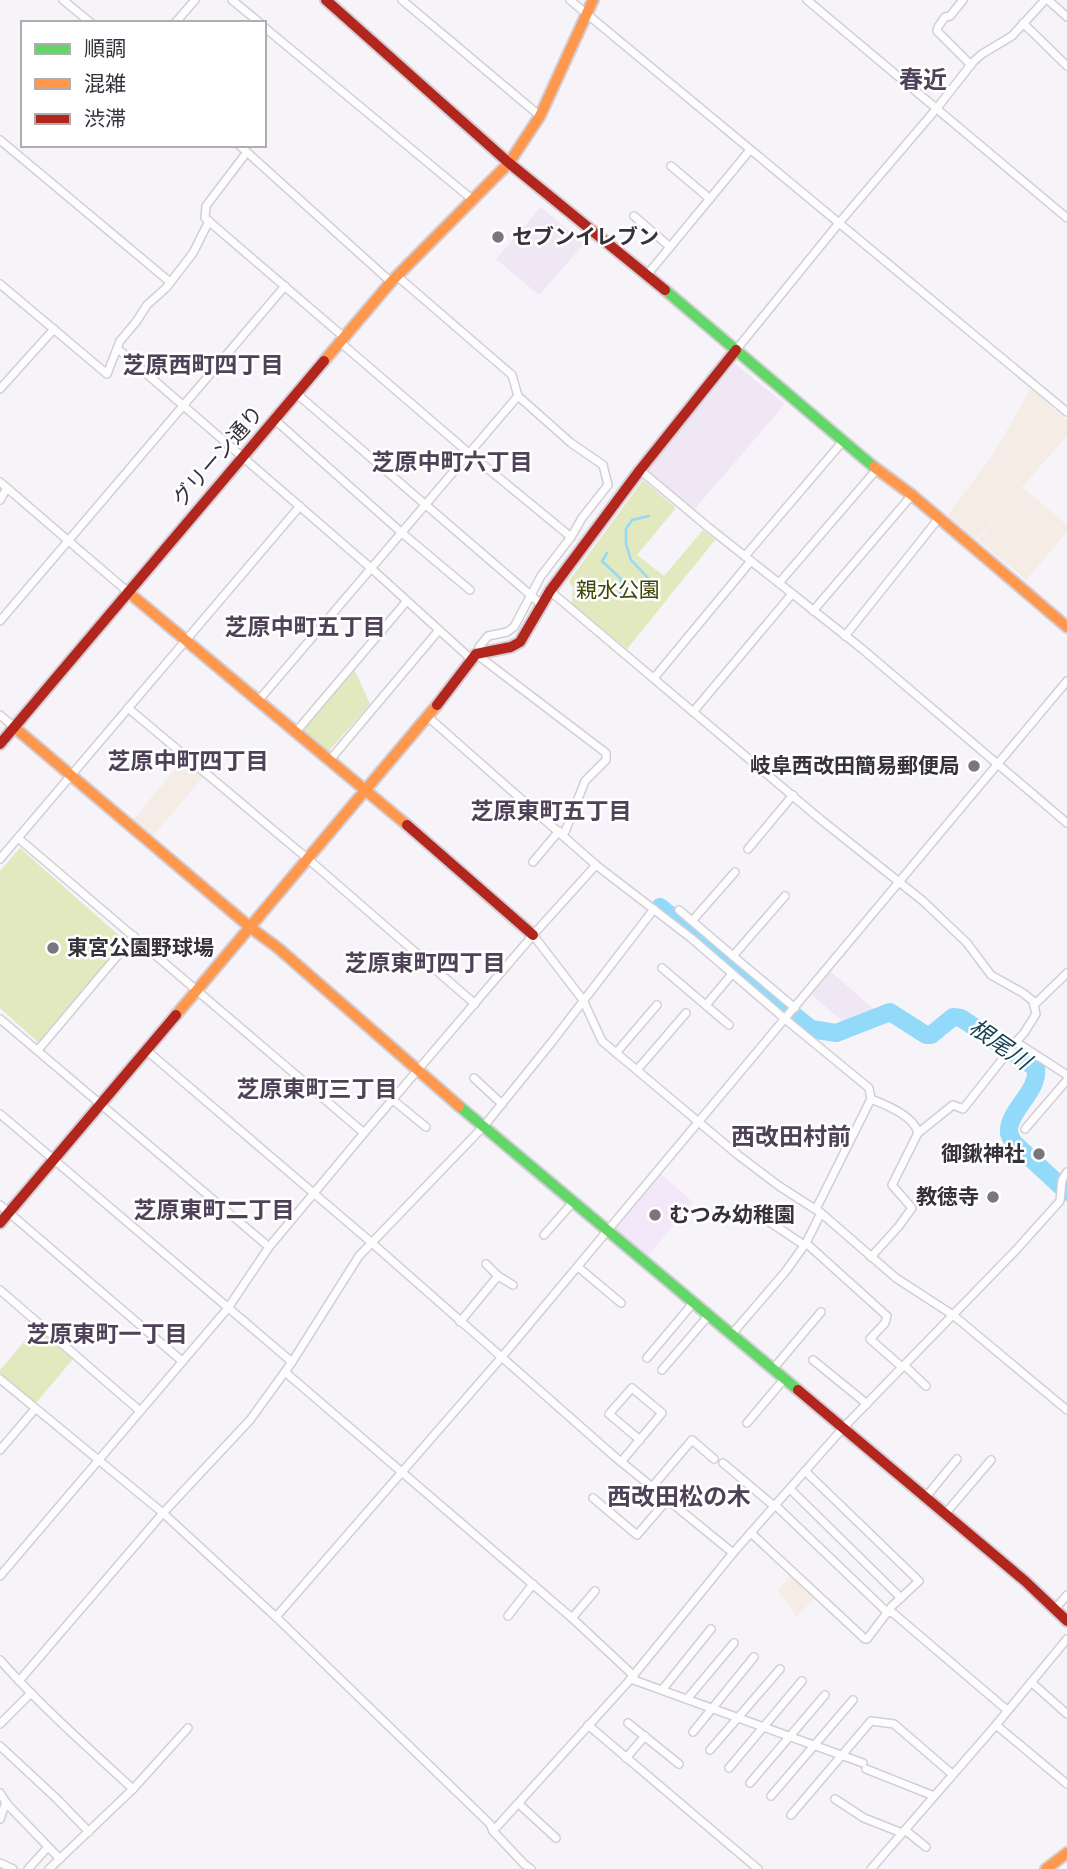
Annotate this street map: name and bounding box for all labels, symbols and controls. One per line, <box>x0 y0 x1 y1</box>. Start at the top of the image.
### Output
legend <box>21 21 266 147</box>
text: 順調 <box>84 37 126 62</box>
district label: 春近 <box>899 66 947 95</box>
text: 混雑 <box>84 72 126 97</box>
text: 渋滞 <box>84 107 126 132</box>
place label: セブンイレブン <box>512 225 659 250</box>
marker: セブンイレブン <box>490 229 506 245</box>
district label: 芝原西町四丁目 <box>123 352 284 380</box>
street label: グリーン通り <box>168 401 269 512</box>
district label: 芝原中町六丁目 <box>372 449 533 477</box>
park label: 親水公園 <box>576 578 660 603</box>
district label: 芝原中町五丁目 <box>225 614 386 642</box>
district label: 芝原中町四丁目 <box>108 748 269 776</box>
place label: 岐阜西改田簡易郵便局 <box>750 754 960 779</box>
marker: 岐阜西改田簡易郵便局 <box>966 758 982 774</box>
district label: 芝原東町五丁目 <box>471 798 632 826</box>
place label: 東宮公園野球場 <box>67 936 214 961</box>
marker: 東宮公園野球場 <box>45 940 61 956</box>
district label: 芝原東町四丁目 <box>345 950 506 978</box>
water label: 根尾川 <box>963 1014 1038 1078</box>
district label: 芝原東町三丁目 <box>237 1076 398 1104</box>
district label: 西改田村前 <box>731 1123 851 1152</box>
place label: 御鍬神社 <box>941 1142 1025 1167</box>
marker: 御鍬神社 <box>1031 1146 1047 1162</box>
place label: 教徳寺 <box>916 1185 979 1210</box>
marker: 教徳寺 <box>985 1189 1001 1205</box>
district label: 芝原東町二丁目 <box>134 1197 295 1225</box>
place label: むつみ幼稚園 <box>669 1203 795 1228</box>
marker: むつみ幼稚園 <box>647 1207 663 1223</box>
district label: 芝原東町一丁目 <box>27 1321 188 1349</box>
district label: 西改田松の木 <box>607 1483 751 1512</box>

